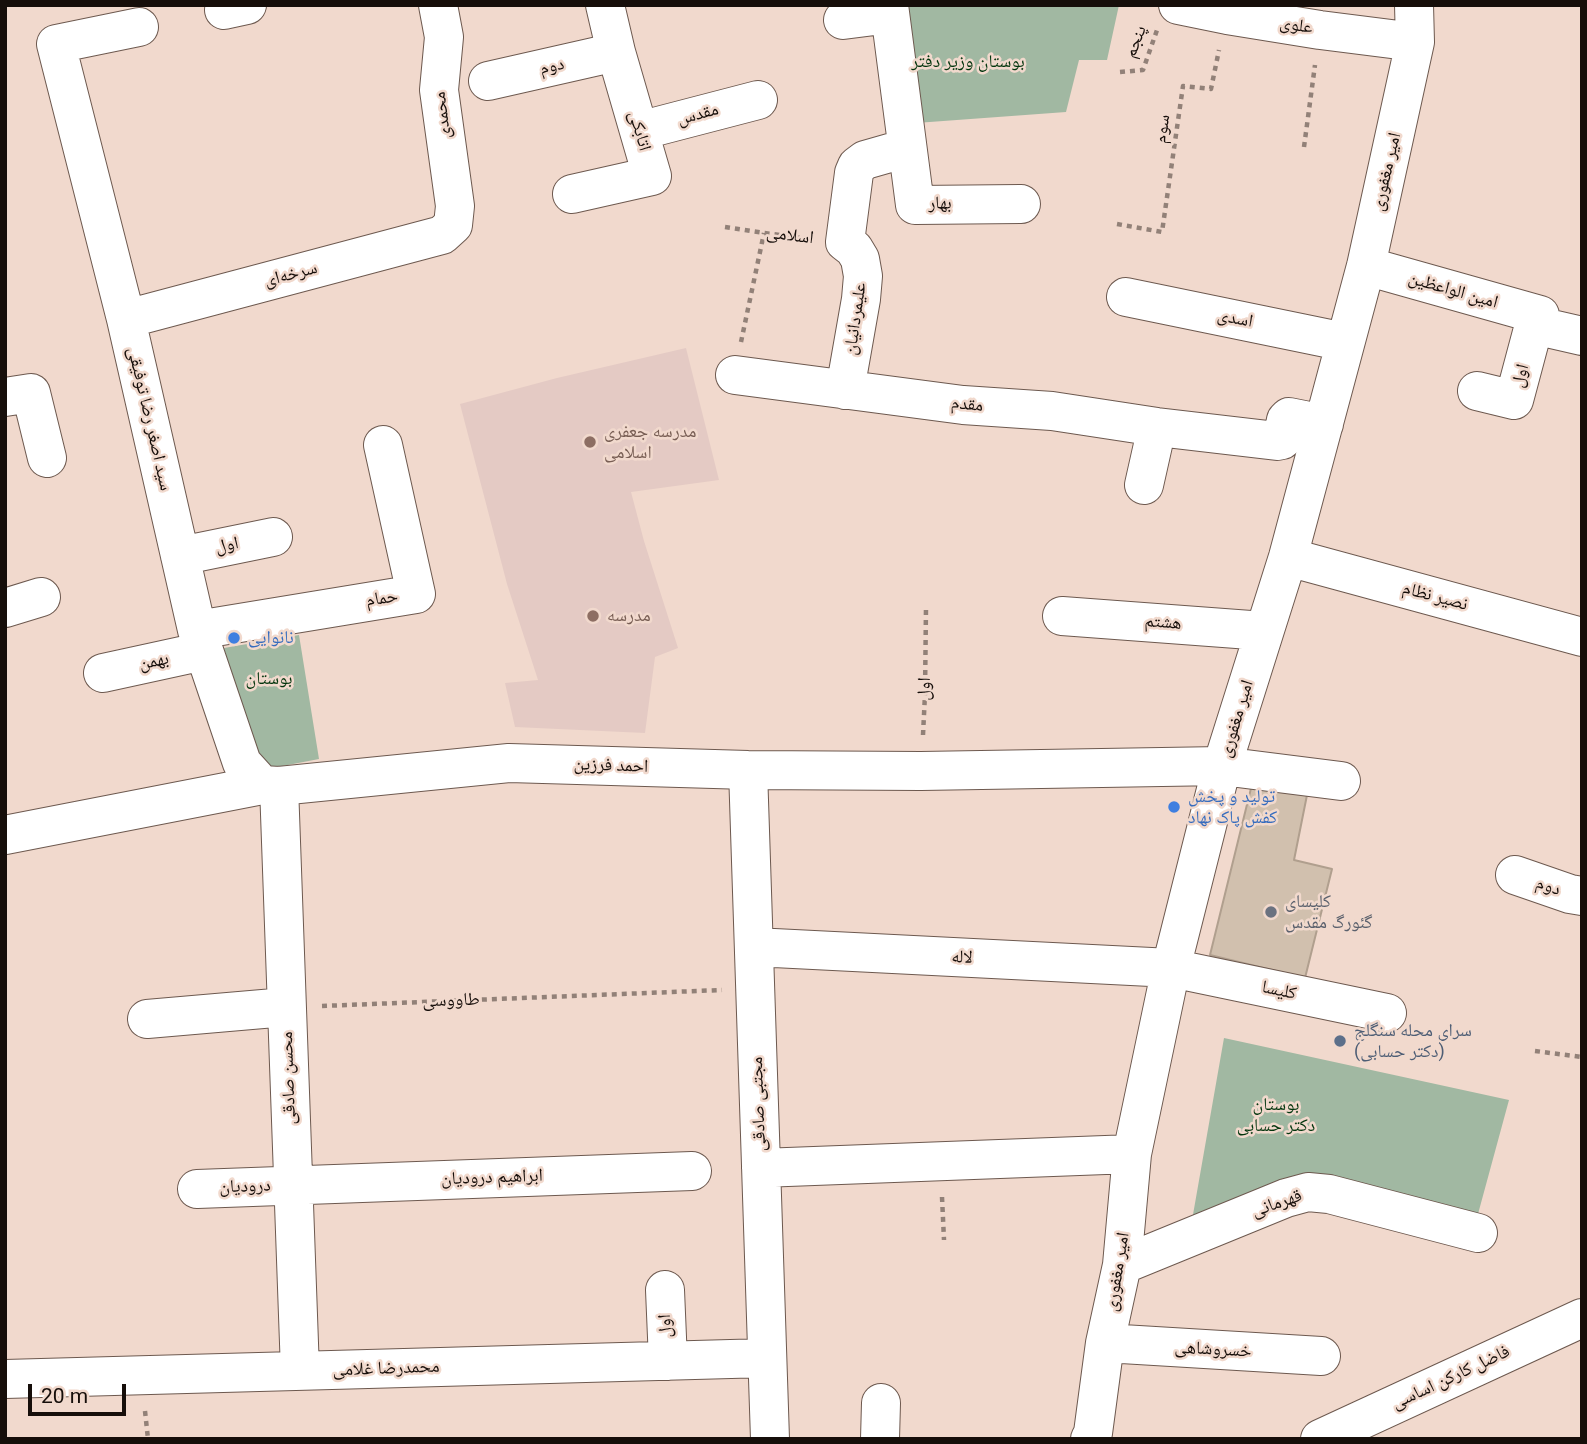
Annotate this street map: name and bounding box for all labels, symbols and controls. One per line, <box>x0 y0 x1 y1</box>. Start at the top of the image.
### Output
street label: علوی <box>1278 13 1314 39</box>
street label: پنجم <box>1120 23 1152 61</box>
park label: بوستان وزیر دفتر <box>911 51 1025 73</box>
street label: دوم <box>538 54 566 80</box>
street label: محمدی <box>429 90 457 140</box>
street label: مقدس <box>675 99 721 131</box>
street label: اتابکی <box>623 109 655 153</box>
street label: سوم <box>1150 113 1176 145</box>
street label: امیر مغفوری <box>1367 131 1407 213</box>
street label: بهار <box>928 193 952 215</box>
street label: اسلامی <box>765 222 815 250</box>
street label: سرخه‌ای <box>262 258 320 292</box>
street label: امین الواعظین <box>1406 268 1500 314</box>
street label: علیمردانیان <box>840 281 872 357</box>
street label: اسدی <box>1215 305 1255 333</box>
street label: سید اصغر رضا توفیقی <box>122 345 176 493</box>
street label: اول <box>1508 362 1534 390</box>
street label: مقدم <box>950 393 984 417</box>
place label: مدرسه جعفری اسلامی <box>604 421 696 464</box>
marker: مدرسه جعفری اسلامی <box>582 434 598 450</box>
street label: اول <box>213 533 241 559</box>
street label: نصیر نظام <box>1400 578 1470 616</box>
street label: حمام <box>364 586 400 612</box>
place label: مدرسه <box>607 605 651 627</box>
marker: مدرسه <box>585 608 601 624</box>
street label: هشتم <box>1144 611 1182 635</box>
place label: نانوایی <box>248 627 294 649</box>
marker: نانوایی <box>226 630 242 646</box>
street label: بهمن <box>137 648 171 676</box>
park label: بوستان <box>246 668 292 690</box>
street label: اول <box>914 677 936 701</box>
street label: امیر مغفوری <box>1215 678 1259 760</box>
street label: احمد فرزین <box>573 754 649 778</box>
place label: تولید و پخش کفش پاک نهاد <box>1188 786 1277 828</box>
marker: تولید و پخش کفش پاک نهاد <box>1166 799 1182 815</box>
street label: دوم <box>1533 873 1563 901</box>
place label: کلیسای گئورگ مقدس <box>1285 891 1372 934</box>
marker: کلیسای گئورگ مقدس <box>1263 904 1279 920</box>
street label: لاله <box>951 947 973 969</box>
street label: کلیسا <box>1260 977 1298 1005</box>
street label: طاووسی <box>422 989 480 1013</box>
place label: سرای محله سنگلج (دکتر حسابی) <box>1354 1020 1472 1062</box>
street label: محسن صادقی <box>277 1031 301 1125</box>
marker: سرای محله سنگلج (دکتر حسابی) <box>1332 1033 1348 1049</box>
street label: مجتبی صادقی <box>747 1056 771 1152</box>
park label: بوستان دکتر حسابی <box>1237 1094 1315 1136</box>
street label: ابراهیم درودیان <box>441 1165 543 1191</box>
street label: درودیان <box>219 1175 271 1199</box>
street label: قهرمانی <box>1249 1185 1305 1223</box>
street label: امیر مغفوری <box>1101 1231 1135 1313</box>
street label: اول <box>655 1314 677 1338</box>
street label: خسروشاهی <box>1174 1337 1252 1363</box>
street label: فاضل کارکن اساسی <box>1389 1341 1513 1415</box>
street label: محمدرضا غلامی <box>332 1356 440 1382</box>
scale bar <box>32 1370 130 1414</box>
text: 20 m <box>41 1384 88 1408</box>

